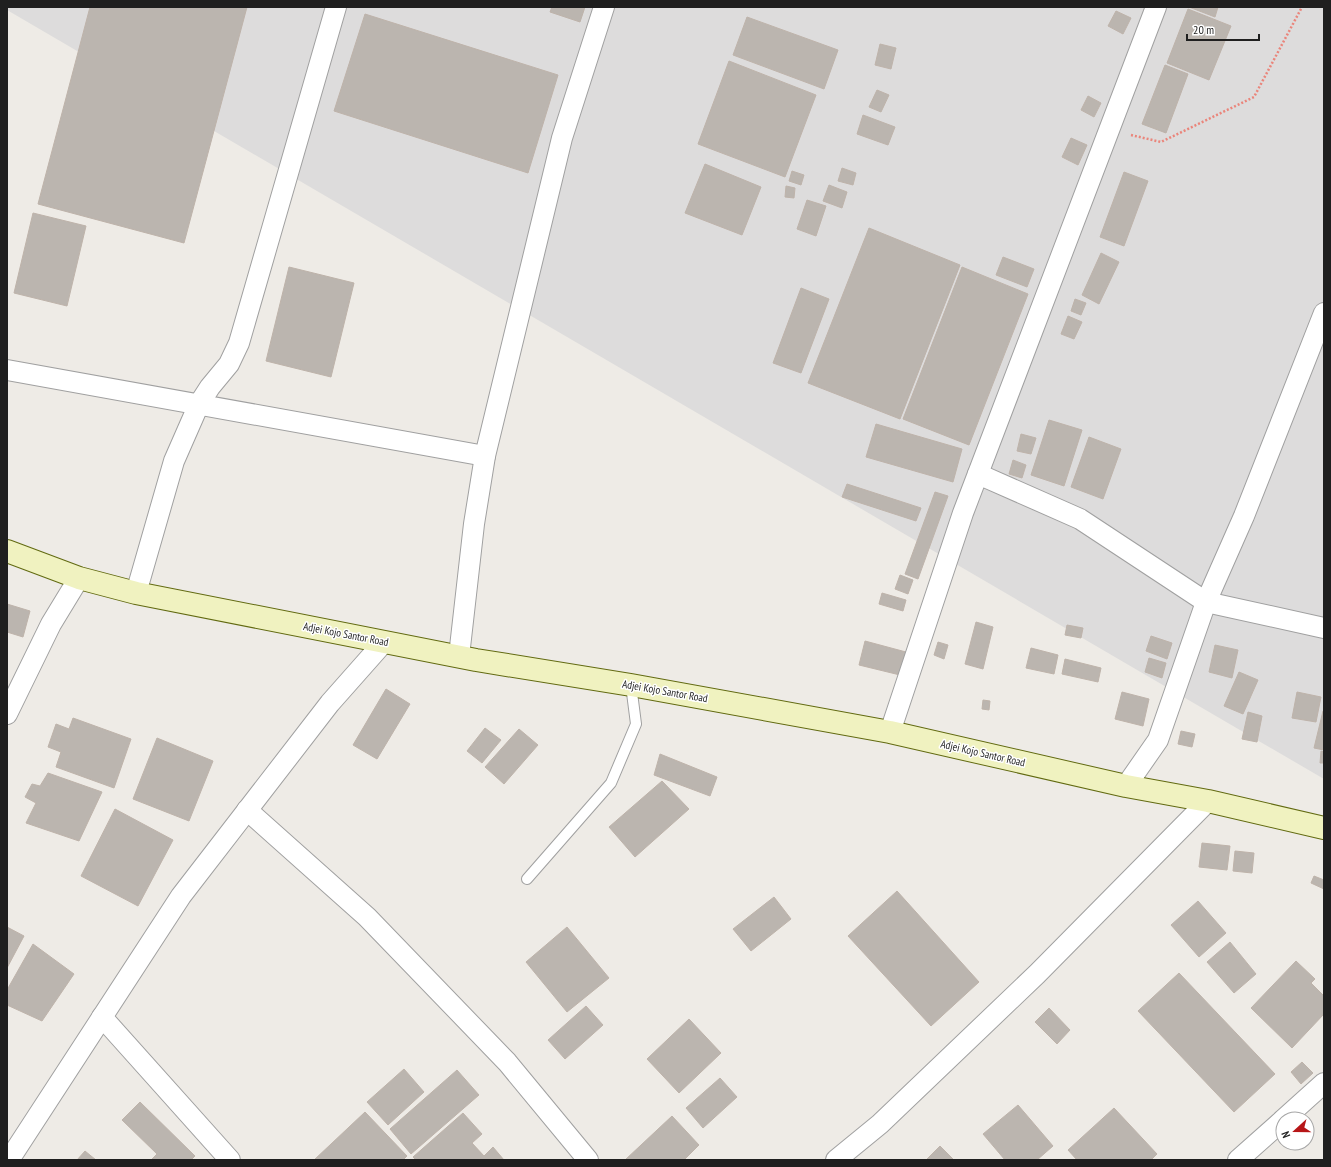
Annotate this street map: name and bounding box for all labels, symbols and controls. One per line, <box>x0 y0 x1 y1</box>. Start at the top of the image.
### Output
scale bar <box>1187 16 1259 42</box>
text: 20 m <box>1193 22 1214 37</box>
street label: Adjei Kojo Santor Road <box>302 619 390 649</box>
street label: Adjei Kojo Santor Road <box>621 677 709 705</box>
street label: Adjei Kojo Santor Road <box>939 736 1027 770</box>
north arrow <box>1275 1111 1315 1151</box>
text: N <box>1278 1129 1293 1140</box>

